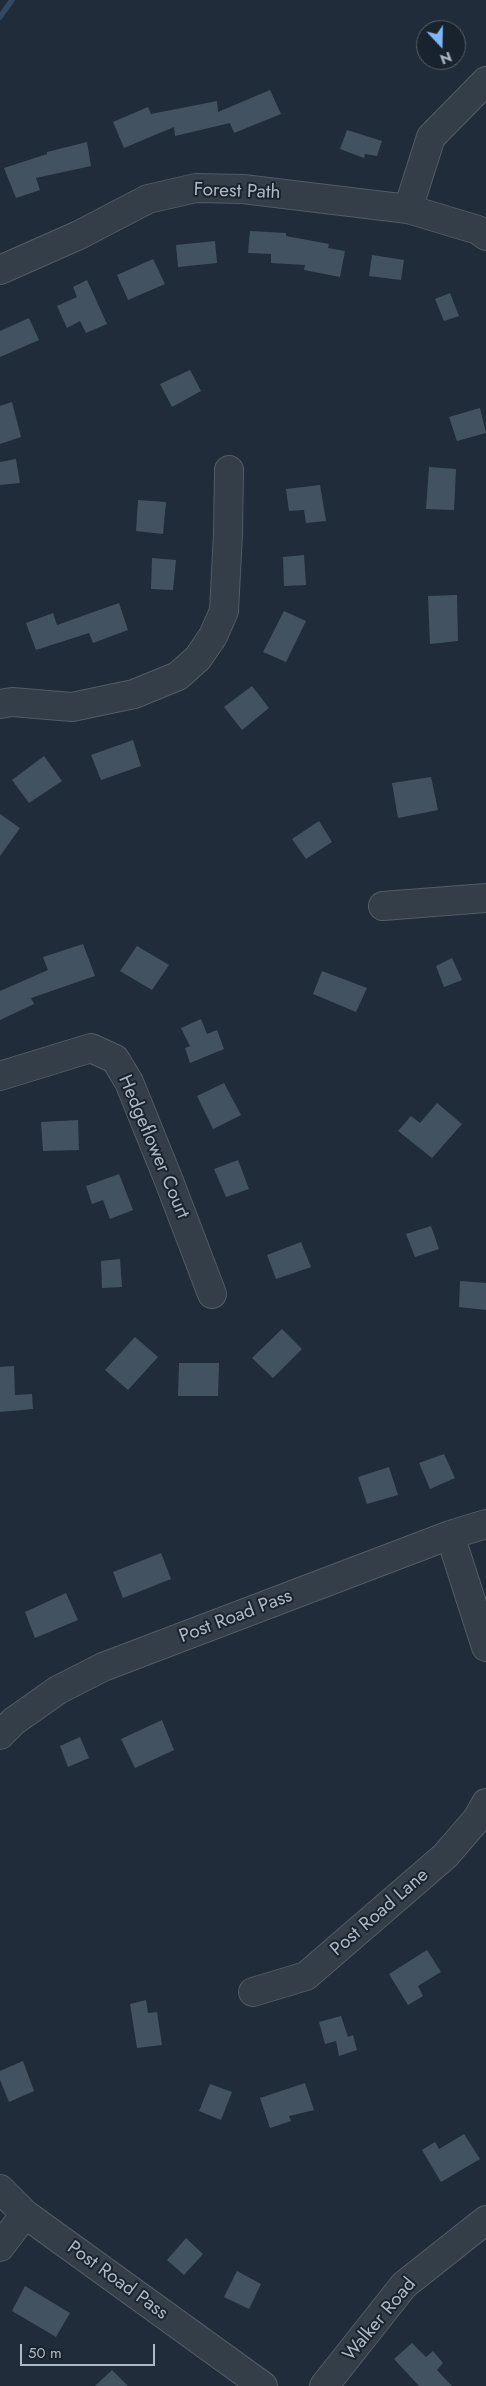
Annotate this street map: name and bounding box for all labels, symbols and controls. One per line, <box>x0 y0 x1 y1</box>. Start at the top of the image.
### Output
north arrow <box>416 20 466 70</box>
text: N <box>437 47 455 69</box>
street label: Forest Path <box>193 179 281 205</box>
street label: Hedgeflower Court <box>112 1072 194 1222</box>
street label: Post Road Pass <box>176 1585 296 1649</box>
street label: Post Road Lane <box>326 1864 434 1962</box>
street label: Post Road Pass <box>62 2237 172 2325</box>
street label: Walker Road <box>339 2274 421 2366</box>
scale bar <box>22 2334 158 2366</box>
text: 50 m <box>28 2342 62 2364</box>

